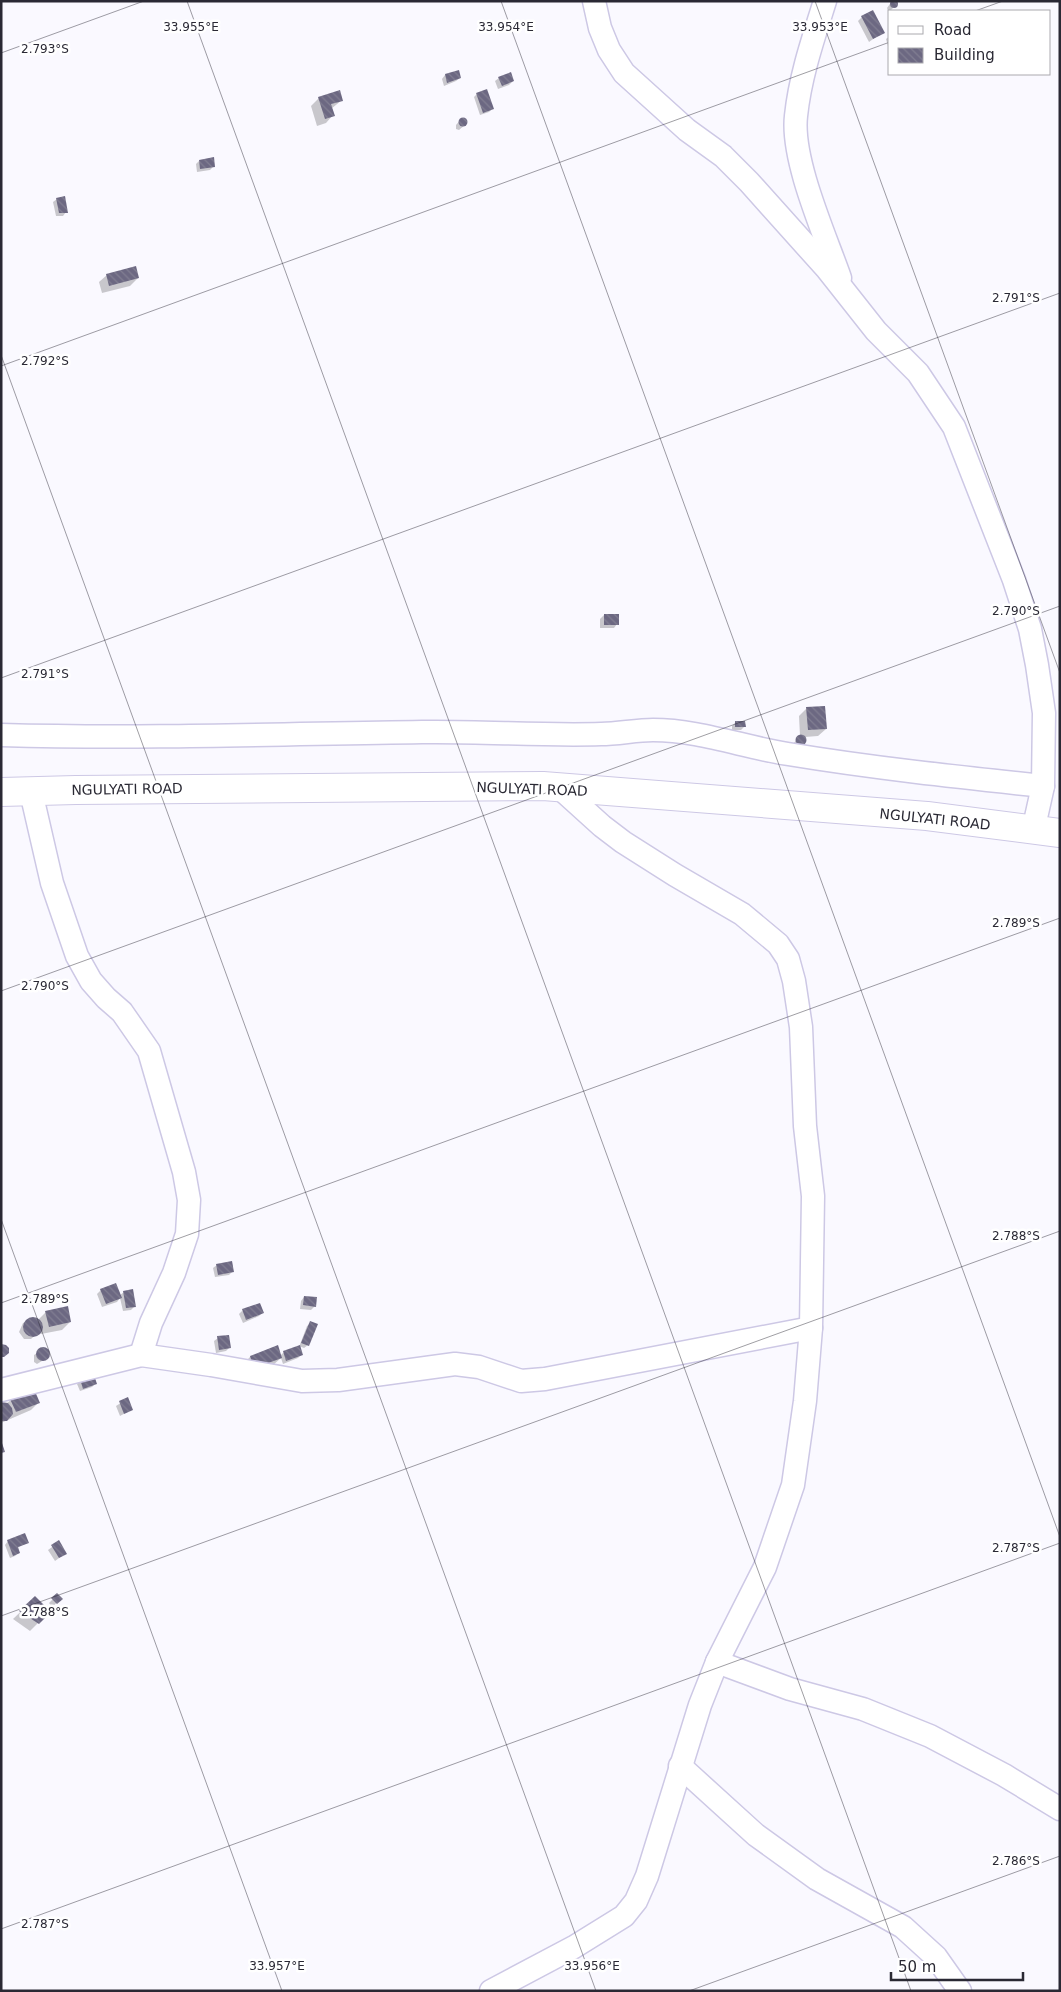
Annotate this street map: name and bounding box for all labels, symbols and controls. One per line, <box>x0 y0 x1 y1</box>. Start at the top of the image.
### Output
legend <box>888 10 1051 75</box>
text: 33.955°E <box>163 20 219 34</box>
text: 33.954°E <box>478 20 534 34</box>
text: 33.953°E <box>792 20 848 34</box>
text: Road <box>934 21 972 39</box>
text: 2.793°S <box>21 42 69 56</box>
text: Building <box>934 46 995 64</box>
text: 2.791°S <box>992 291 1040 305</box>
text: 2.792°S <box>21 354 69 368</box>
text: 2.790°S <box>992 604 1040 618</box>
text: 2.791°S <box>21 667 69 681</box>
street label: NGULYATI ROAD <box>476 779 588 799</box>
street label: NGULYATI ROAD <box>71 780 183 798</box>
street label: NGULYATI ROAD <box>879 805 991 833</box>
text: 2.789°S <box>992 916 1040 930</box>
text: 2.790°S <box>21 979 69 993</box>
text: 2.788°S <box>992 1229 1040 1243</box>
text: 2.789°S <box>21 1292 69 1306</box>
text: 2.787°S <box>992 1541 1040 1555</box>
text: 2.788°S <box>21 1605 69 1619</box>
text: 2.786°S <box>992 1854 1040 1868</box>
text: 2.787°S <box>21 1917 69 1931</box>
scale bar <box>891 1950 1024 1982</box>
text: 50 m <box>898 1958 936 1976</box>
text: 33.957°E <box>249 1959 305 1973</box>
text: 33.956°E <box>564 1959 620 1973</box>

